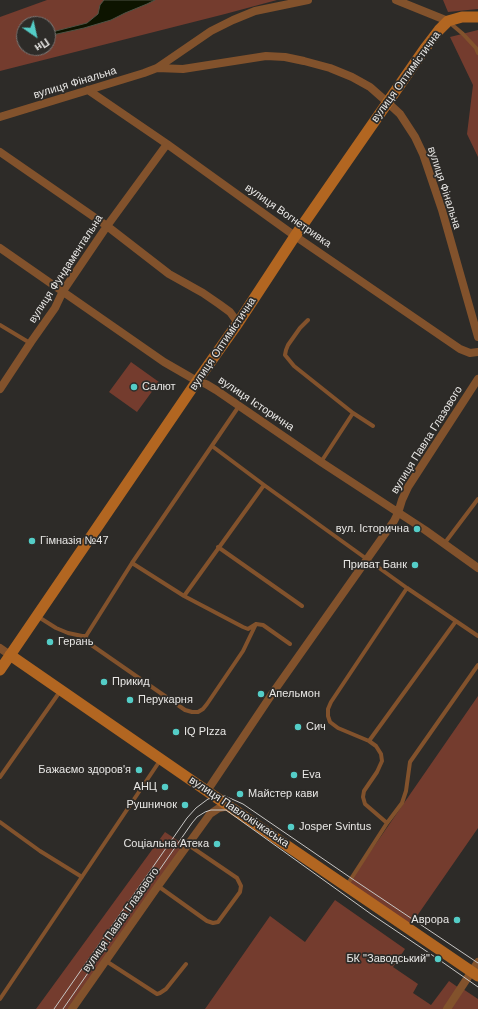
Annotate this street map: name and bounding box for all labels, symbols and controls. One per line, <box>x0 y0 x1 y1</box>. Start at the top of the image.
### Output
north arrow <box>16 16 56 56</box>
street label: вулиця Оптимістична <box>369 29 443 125</box>
text: Пн <box>33 36 52 54</box>
street label: вулиця Фінальна <box>32 64 118 102</box>
street label: вулиця Фінальна <box>424 145 464 231</box>
street label: вулиця Вогнетривка <box>242 181 334 251</box>
street label: вулиця Фундаментальна <box>26 212 106 326</box>
street label: вулиця Оптимістична <box>187 295 259 393</box>
street label: вулиця Історична <box>216 374 296 434</box>
place label: Салют <box>142 380 176 394</box>
marker: Салют <box>129 382 139 392</box>
street label: вулиця Павла Глазового <box>388 384 466 496</box>
place label: вул. Історична <box>336 522 409 536</box>
marker: вул. Історична <box>412 524 422 534</box>
place label: Гімназія №47 <box>40 534 109 548</box>
marker: Гімназія №47 <box>27 536 37 546</box>
place label: Приват Банк <box>343 558 407 572</box>
marker: Приват Банк <box>410 560 420 570</box>
place label: Герань <box>58 635 93 649</box>
marker: Герань <box>45 637 55 647</box>
place label: Прикид <box>112 675 150 689</box>
marker: Прикид <box>99 677 109 687</box>
place label: Апельмон <box>269 687 320 701</box>
marker: Апельмон <box>256 689 266 699</box>
place label: Перукарня <box>138 693 193 707</box>
marker: Перукарня <box>125 695 135 705</box>
place label: Сич <box>306 720 326 734</box>
marker: Сич <box>293 722 303 732</box>
place label: IQ PIzza <box>184 725 226 739</box>
marker: IQ PIzza <box>171 727 181 737</box>
place label: Бажаємо здоров'я <box>38 763 131 777</box>
marker: Бажаємо здоров'я <box>134 765 144 775</box>
place label: Eva <box>302 768 321 782</box>
marker: Eva <box>289 770 299 780</box>
street label: вулиця Павлокічкаська <box>187 774 291 850</box>
place label: АНЦ <box>134 780 157 794</box>
marker: АНЦ <box>160 782 170 792</box>
place label: Майстер кави <box>248 787 318 801</box>
marker: Майстер кави <box>235 789 245 799</box>
place label: Рушничок <box>126 798 177 812</box>
marker: Рушничок <box>180 800 190 810</box>
place label: Josper Svintus <box>299 820 371 834</box>
marker: Josper Svintus <box>286 822 296 832</box>
place label: Соціальна Атека <box>123 837 209 851</box>
marker: Соціальна Атека <box>212 839 222 849</box>
street label: вулиця Павла Глазового <box>80 865 162 975</box>
place label: Аврора <box>411 913 449 927</box>
marker: Аврора <box>452 915 462 925</box>
place label: БК "Заводський" <box>346 952 430 966</box>
marker: БК "Заводський" <box>433 954 443 964</box>

